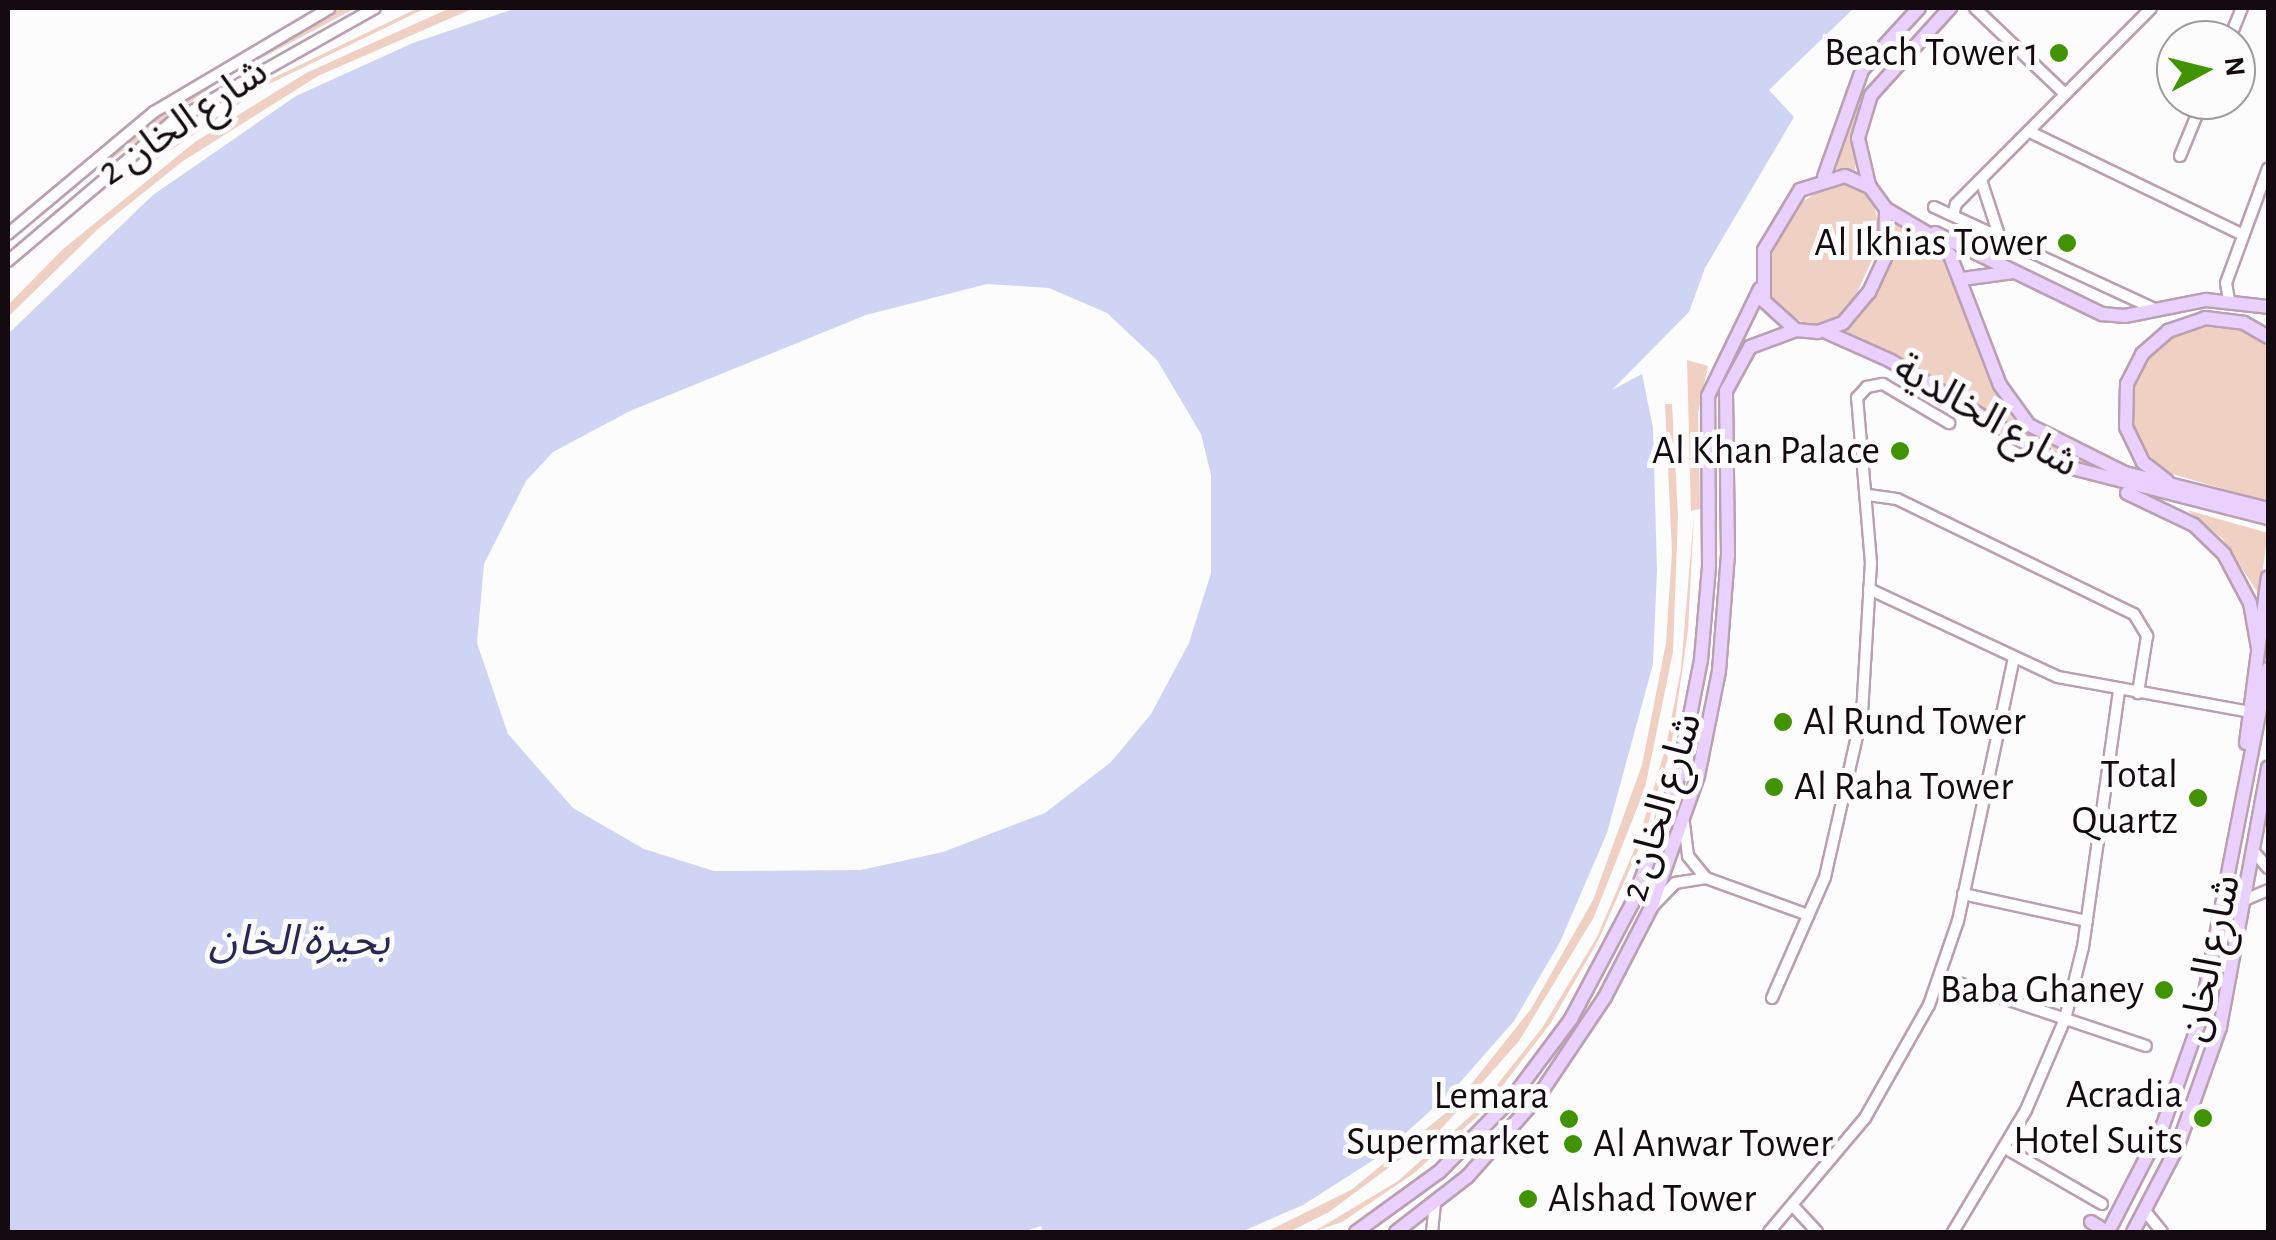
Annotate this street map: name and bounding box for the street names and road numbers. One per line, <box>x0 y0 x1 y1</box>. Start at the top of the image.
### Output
street label: شارع الخان 2 <box>89 48 277 196</box>
street label: شارع الخالدية <box>1885 344 2087 488</box>
street label: شارع الخان 2 <box>1610 707 1712 907</box>
street label: شارع الخان <box>2169 870 2251 1046</box>

